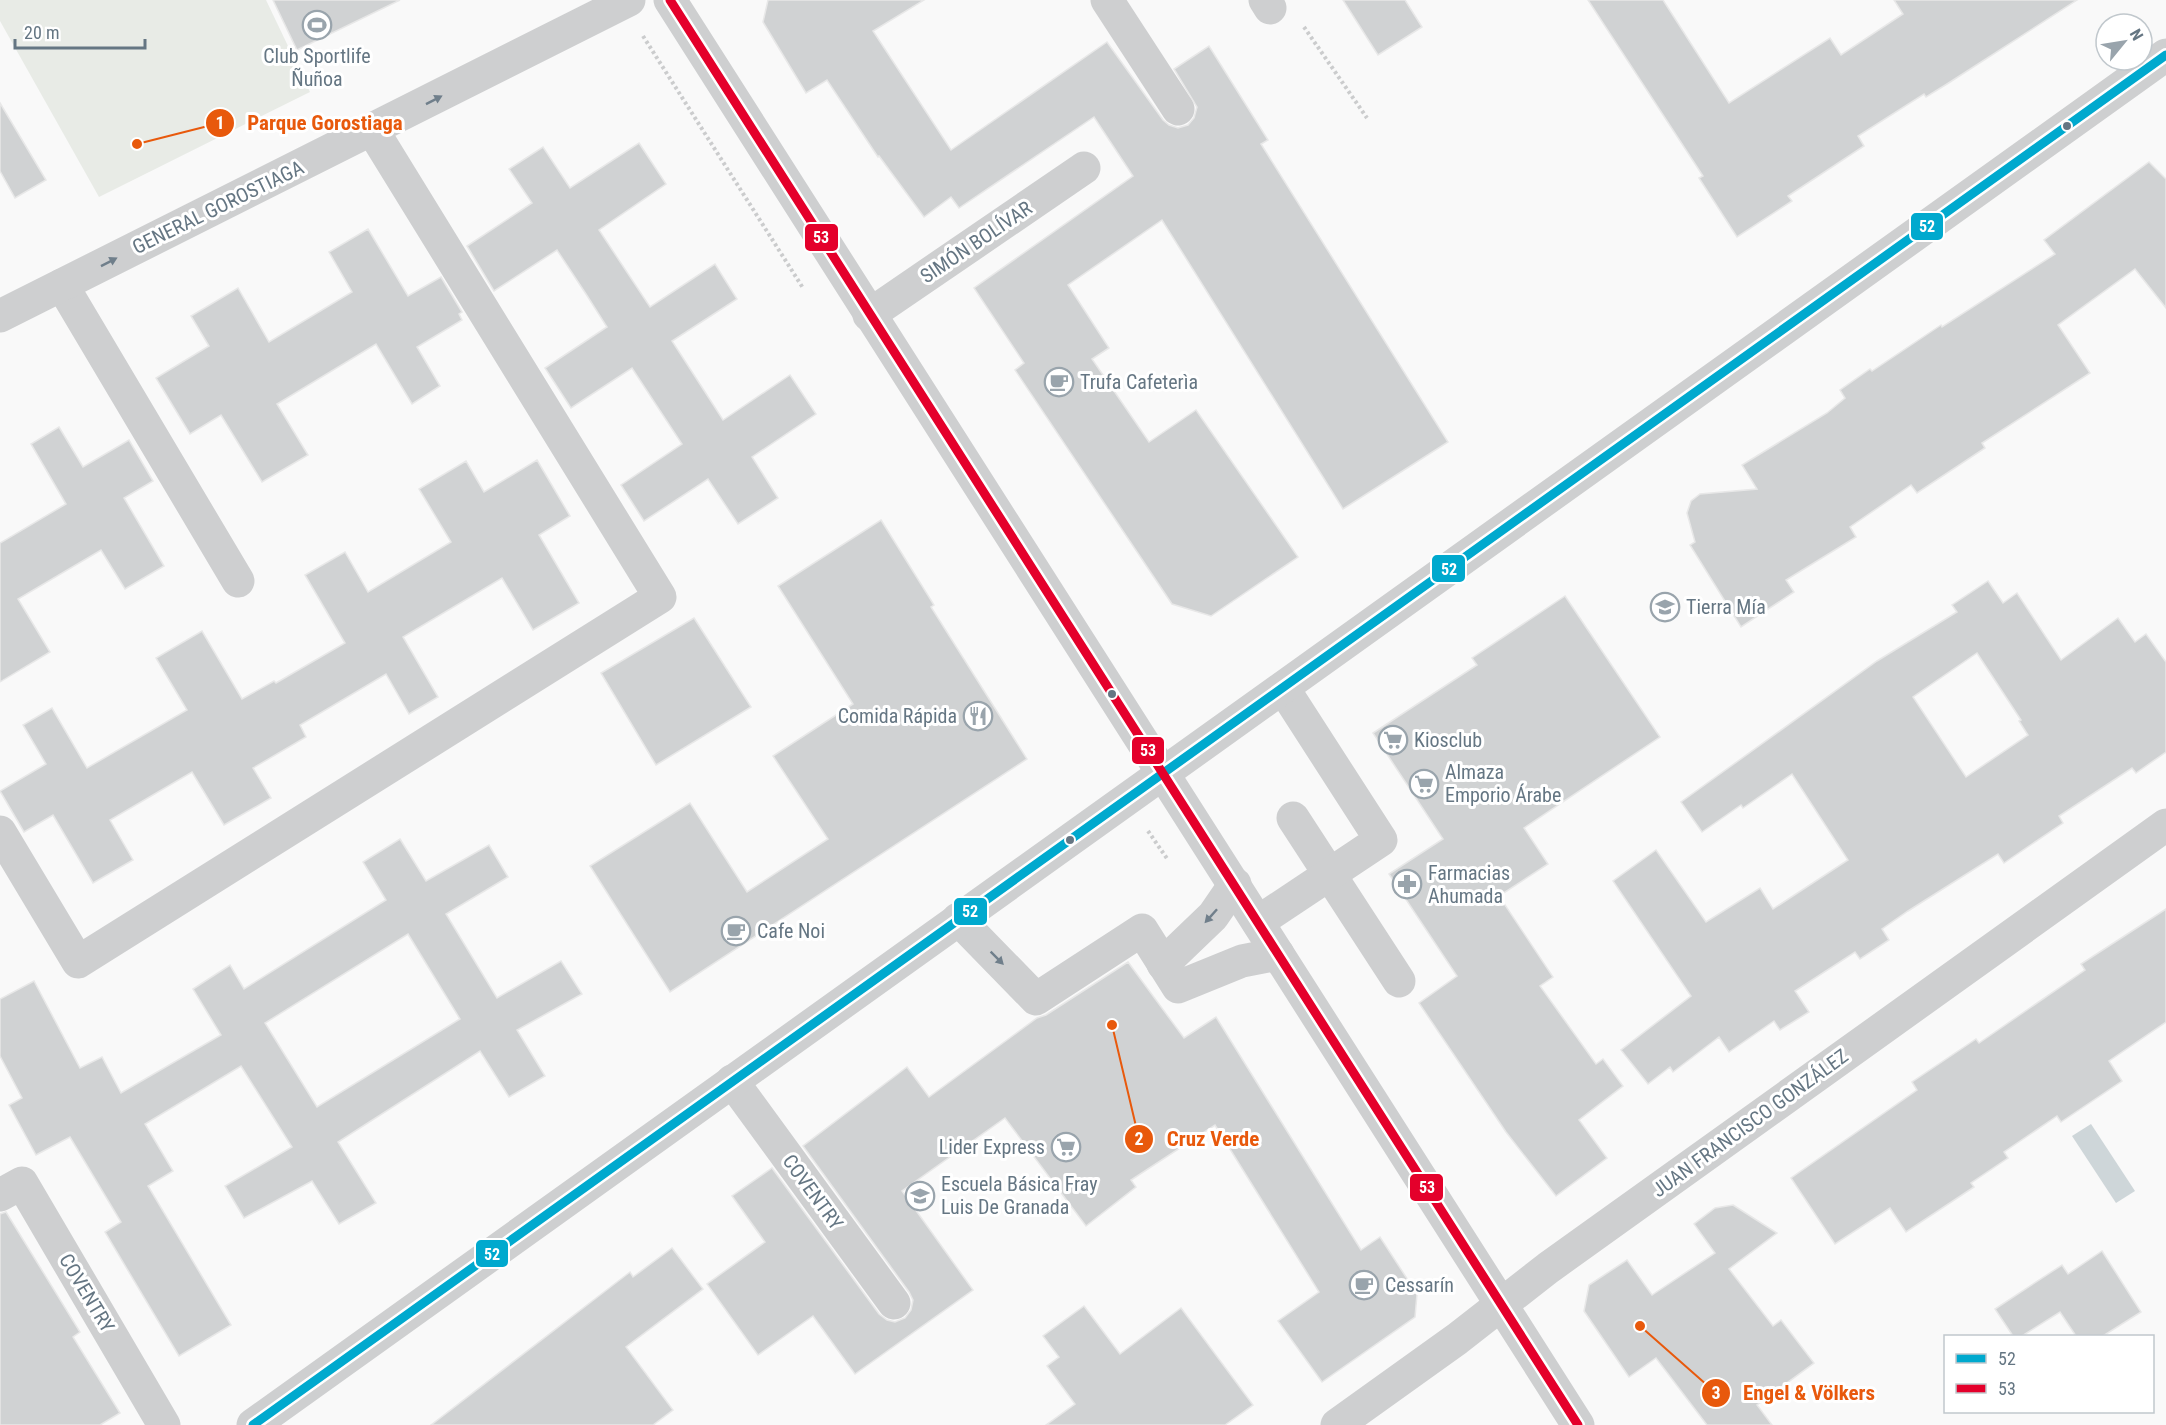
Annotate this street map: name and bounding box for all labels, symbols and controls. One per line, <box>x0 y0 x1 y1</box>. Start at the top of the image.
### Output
sports icon: Club Sportlife Ñuñoa <box>301 9 333 41</box>
scale bar <box>15 12 146 50</box>
north arrow <box>2094 12 2154 72</box>
text: 20 m <box>24 22 59 43</box>
text: N <box>2126 26 2147 44</box>
place label: Club Sportlife Ñuñoa <box>263 44 371 91</box>
one-way arrow <box>425 95 442 105</box>
callout: Parque Gorostiaga <box>205 103 415 142</box>
text: Parque Gorostiaga <box>247 111 403 135</box>
text: 1 <box>215 112 225 133</box>
unlabelled marker <box>2061 120 2073 132</box>
street label: GENERAL GOROSTIAGA <box>128 155 308 259</box>
street label: SIMÓN BOLÍVAR <box>916 196 1037 288</box>
line badge: 52 <box>1910 212 1944 241</box>
text: 52 <box>1919 217 1935 236</box>
line badge: 53 <box>804 223 839 252</box>
text: 53 <box>813 228 829 247</box>
one-way arrow <box>100 257 117 266</box>
cafe icon: Trufa Cafeterìa <box>1043 366 1075 398</box>
place label: Trufa Cafeterìa <box>1080 370 1198 394</box>
line badge: 52 <box>1431 554 1466 583</box>
text: 52 <box>1441 560 1457 579</box>
school or university icon: Tierra Mía <box>1649 591 1681 623</box>
place label: Tierra Mía <box>1686 595 1766 619</box>
unlabelled marker <box>1106 688 1118 700</box>
restaurant icon: Comida Rápida <box>962 700 994 732</box>
place label: Comida Rápida <box>838 704 957 728</box>
supermarket icon: Kiosclub <box>1377 724 1409 756</box>
place label: Kiosclub <box>1414 728 1482 752</box>
line badge: 53 <box>1131 736 1165 765</box>
text: 53 <box>1140 741 1156 760</box>
place label: Almaza Emporio Árabe <box>1445 760 1561 807</box>
supermarket icon: Almaza Emporio Árabe <box>1408 768 1440 800</box>
unlabelled marker <box>1064 834 1076 846</box>
place label: Farmacias Ahumada <box>1428 861 1510 908</box>
pharmacy icon: Farmacias Ahumada <box>1391 868 1423 900</box>
line badge: 52 <box>953 897 988 926</box>
text: 52 <box>962 902 978 921</box>
one-way arrow <box>1204 909 1218 924</box>
cafe icon: Cafe Noi <box>720 915 752 947</box>
place label: Cafe Noi <box>757 919 825 943</box>
one-way arrow <box>990 951 1005 965</box>
street label: JUAN FRANCISCO GONZÁLEZ <box>1647 1044 1853 1202</box>
callout: Cruz Verde <box>1124 1120 1271 1159</box>
text: Cruz Verde <box>1167 1127 1259 1151</box>
text: 2 <box>1134 1128 1144 1149</box>
supermarket icon: Lider Express <box>1050 1131 1082 1163</box>
place label: Lider Express <box>939 1135 1045 1159</box>
street label: COVENTRY <box>778 1150 849 1235</box>
place label: Escuela Básica Fray Luis De Granada <box>941 1172 1098 1219</box>
line badge: 53 <box>1409 1173 1444 1202</box>
text: 53 <box>1419 1178 1435 1197</box>
school or university icon: Escuela Básica Fray Luis De Granada <box>904 1180 936 1212</box>
line badge: 52 <box>475 1239 509 1268</box>
text: 52 <box>484 1245 500 1264</box>
street label: COVENTRY <box>54 1249 120 1337</box>
cafe icon: Cessarín <box>1348 1269 1380 1301</box>
place label: Cessarín <box>1385 1273 1454 1297</box>
legend <box>1944 1335 2154 1413</box>
text: 52 <box>1998 1348 2016 1369</box>
callout: Engel & Völkers <box>1701 1373 1887 1412</box>
text: 53 <box>1998 1378 2016 1399</box>
text: Engel & Völkers <box>1743 1381 1875 1405</box>
text: 3 <box>1711 1382 1721 1403</box>

